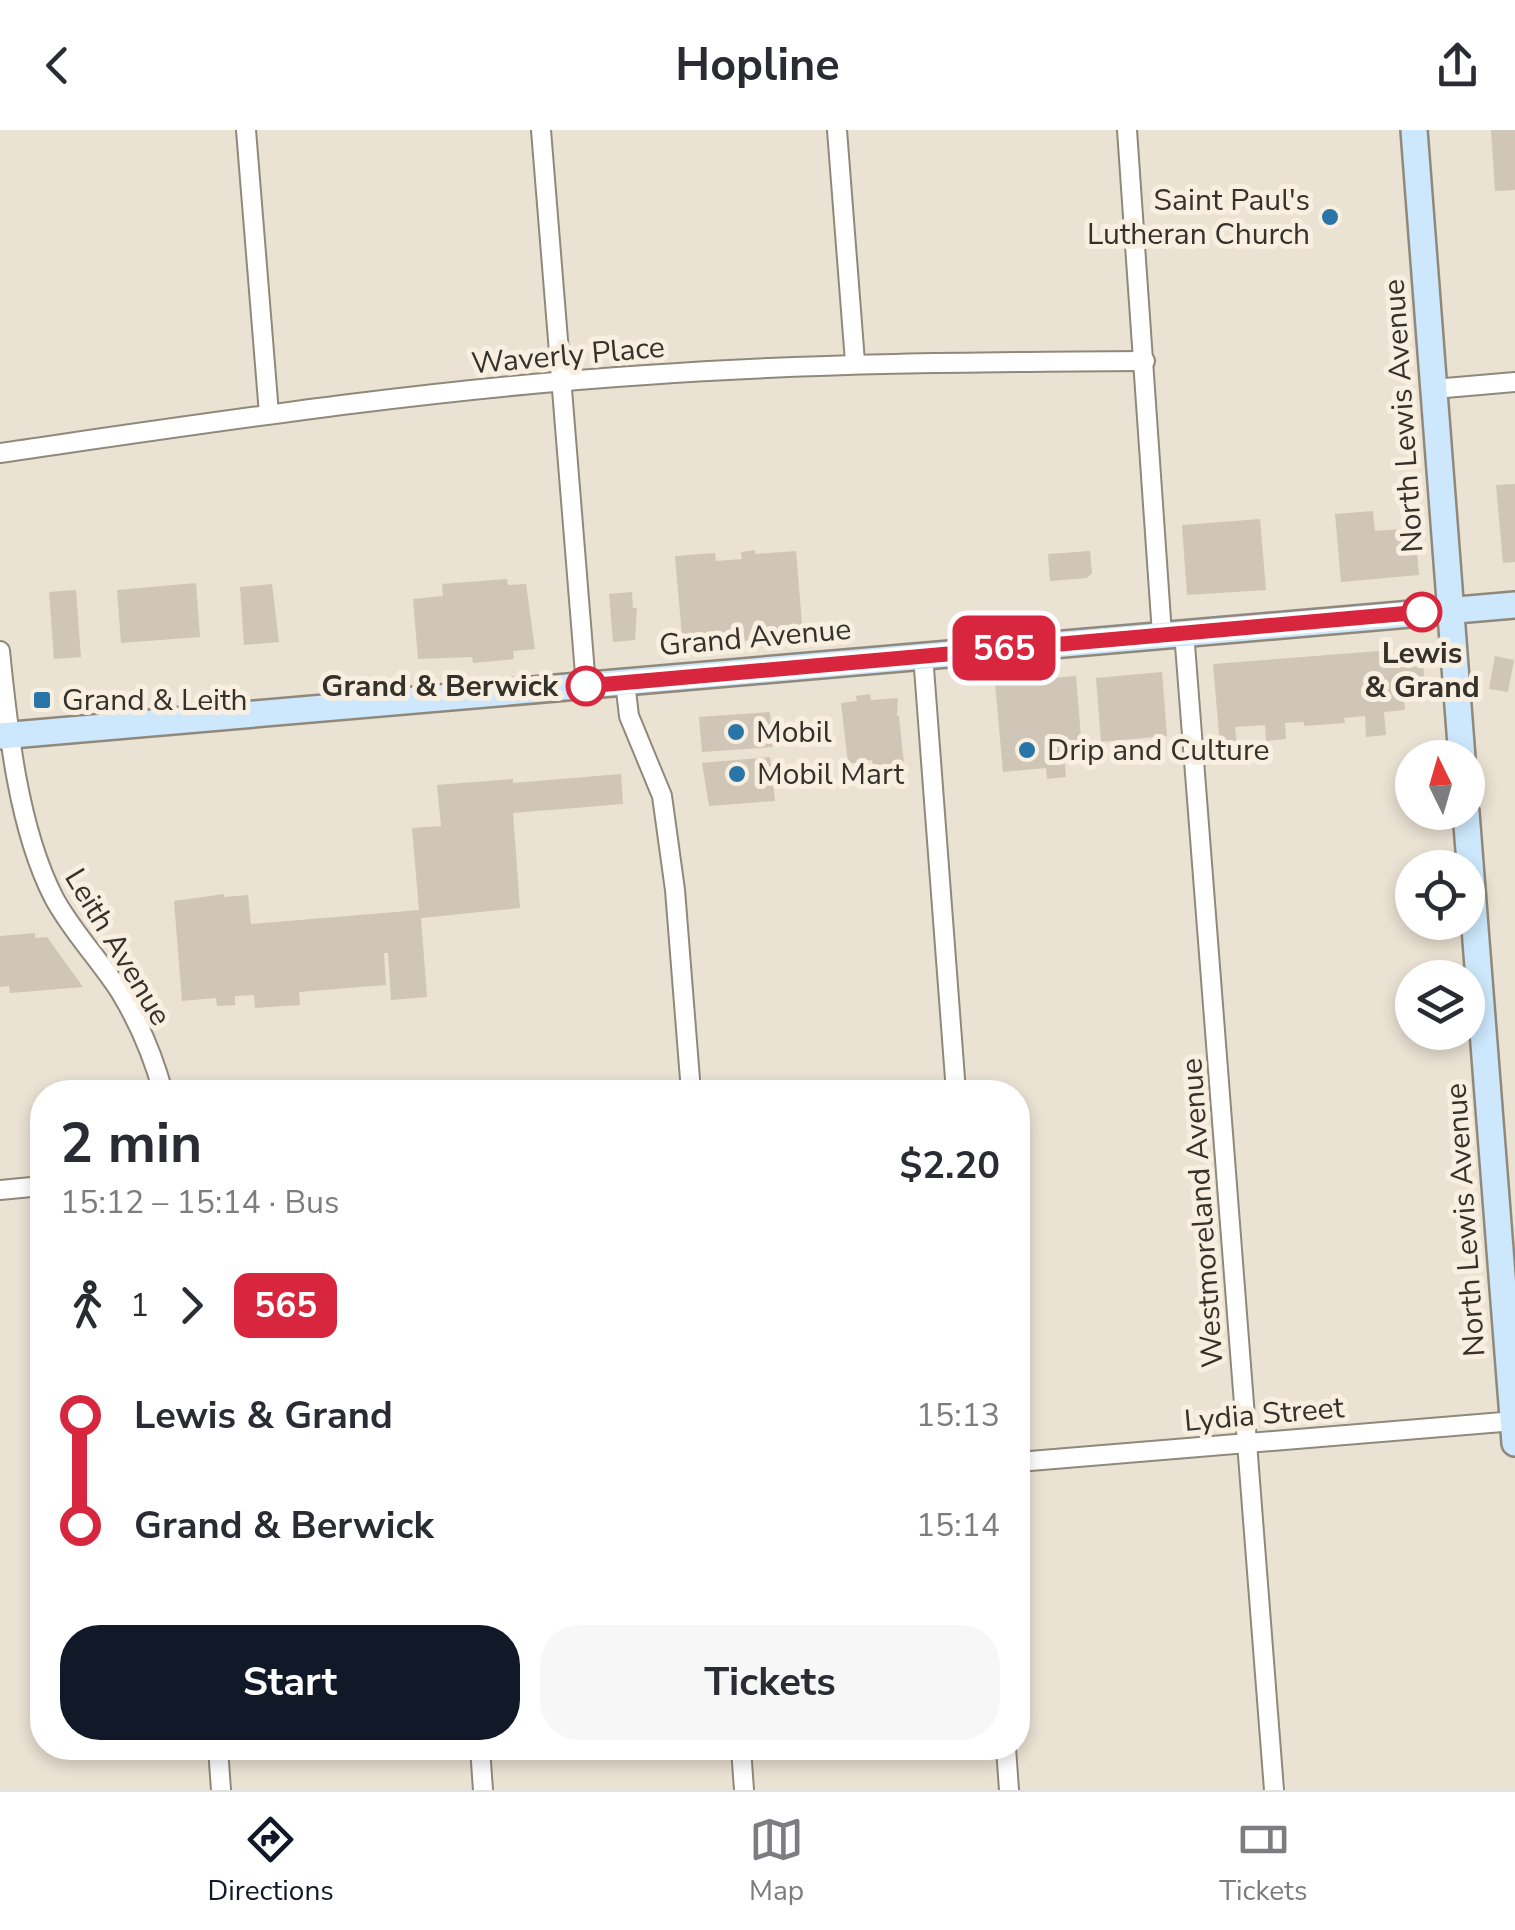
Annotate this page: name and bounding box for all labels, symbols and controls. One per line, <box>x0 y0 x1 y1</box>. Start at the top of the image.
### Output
text: Hopline <box>675 35 840 96</box>
icon: back <box>30 38 85 93</box>
icon: share <box>1430 38 1485 93</box>
place label: Saint Paul's Lutheran Church <box>1087 180 1310 255</box>
marker: Saint Paul's Lutheran Church <box>1319 206 1341 228</box>
street label: North Lewis Avenue <box>1373 278 1434 554</box>
street label: Waverly Place <box>470 327 666 384</box>
marker: Lewis & Grand <box>1403 593 1441 631</box>
street label: Grand Avenue <box>657 609 853 666</box>
line badge: 565 <box>946 616 1062 680</box>
text: 565 <box>972 625 1036 672</box>
place label: Lewis & Grand <box>1364 633 1480 708</box>
place label: Grand & Berwick <box>321 666 559 707</box>
marker: Grand & Berwick <box>567 667 605 705</box>
place label: Grand & Leith <box>62 680 248 721</box>
marker: Grand & Leith <box>31 689 53 711</box>
place label: Mobil <box>756 712 832 753</box>
marker: Mobil <box>725 721 747 743</box>
place label: Drip and Culture <box>1047 730 1269 771</box>
marker: Drip and Culture <box>1016 739 1038 761</box>
north arrow <box>1395 740 1485 830</box>
map controls <box>1395 740 1485 1050</box>
place label: Mobil Mart <box>757 754 904 795</box>
marker: Mobil Mart <box>726 763 748 785</box>
button: locate <box>1395 850 1485 940</box>
street label: Leith Avenue <box>55 861 181 1033</box>
button: layers <box>1395 960 1485 1050</box>
street label: Westmoreland Avenue <box>1171 1057 1234 1369</box>
street label: North Lewis Avenue <box>1435 1082 1496 1358</box>
text: 2 min <box>60 1106 202 1181</box>
text: $2.20 <box>899 1140 1000 1191</box>
text: 15:12 – 15:14 · Bus <box>60 1181 339 1224</box>
icon: walk <box>60 1278 115 1333</box>
icon: forward <box>164 1278 219 1333</box>
text: 565 <box>254 1282 317 1329</box>
text: 1 <box>130 1284 149 1327</box>
street label: Lydia Street <box>1182 1387 1346 1442</box>
text: Lewis & Grand <box>134 1390 393 1441</box>
text: 15:13 <box>916 1394 1000 1437</box>
text: Grand & Berwick <box>134 1500 434 1551</box>
text: 15:14 <box>916 1504 1000 1547</box>
button: Start <box>60 1625 520 1740</box>
button: Tickets <box>540 1625 1000 1740</box>
tab: Directions <box>208 1812 334 1910</box>
tab: Map <box>749 1812 804 1910</box>
tab: Tickets <box>1219 1812 1307 1910</box>

